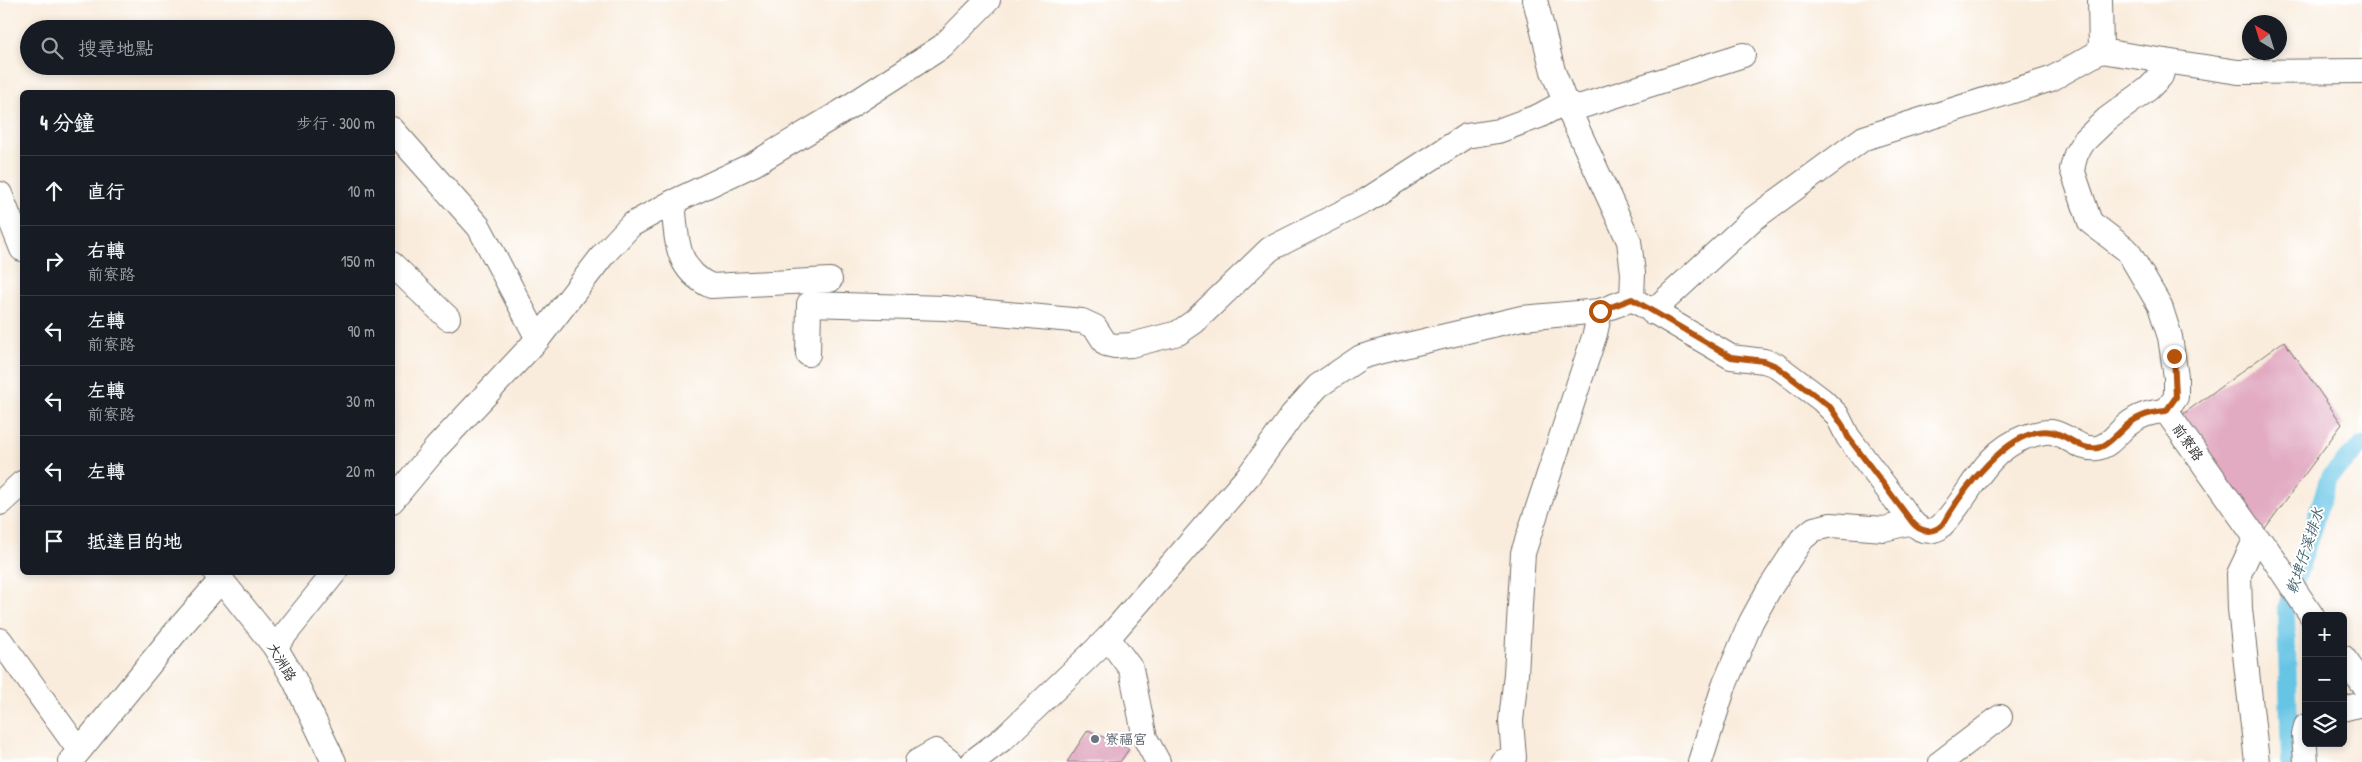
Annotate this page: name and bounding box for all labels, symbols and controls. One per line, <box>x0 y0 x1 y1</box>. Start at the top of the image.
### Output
north arrow <box>2242 15 2287 60</box>
search box <box>20 20 395 75</box>
icon: search <box>38 34 66 62</box>
text: 搜尋地點 <box>78 35 154 61</box>
text: 4 分鐘 <box>40 108 95 137</box>
text: 步行 · 300 m <box>296 112 375 134</box>
icon: ahead <box>40 177 68 205</box>
text: 直行 <box>87 178 125 204</box>
text: 10 m <box>347 180 375 202</box>
text: 右轉 <box>87 237 125 263</box>
icon: right <box>40 247 68 275</box>
text: 150 m <box>341 250 375 272</box>
text: 前寮路 <box>87 263 135 285</box>
route start <box>1589 300 1612 323</box>
text: 左轉 <box>87 307 125 333</box>
icon: left <box>40 317 68 345</box>
text: 90 m <box>347 320 375 342</box>
text: 前寮路 <box>87 333 135 355</box>
route end <box>2163 345 2186 368</box>
text: 左轉 <box>87 377 125 403</box>
icon: left <box>40 387 68 415</box>
text: 30 m <box>346 390 375 412</box>
text: 前寮路 <box>87 403 135 425</box>
street label: 前寮路 <box>2169 419 2208 464</box>
icon: left <box>40 457 68 485</box>
text: 左轉 <box>87 458 125 484</box>
text: 20 m <box>346 460 375 482</box>
water label: 軟埤仔溪排水 <box>2281 504 2329 597</box>
icon: arrive <box>40 527 68 555</box>
text: 抵達目的地 <box>87 528 182 554</box>
map controls <box>2302 612 2347 747</box>
button: + <box>2302 612 2347 657</box>
street label: 大洲路 <box>263 639 301 685</box>
button: − <box>2302 657 2347 702</box>
button: layers <box>2302 702 2347 747</box>
place label: 寮福宮 <box>1105 729 1147 748</box>
marker: 寮福宮 <box>1089 733 1101 745</box>

